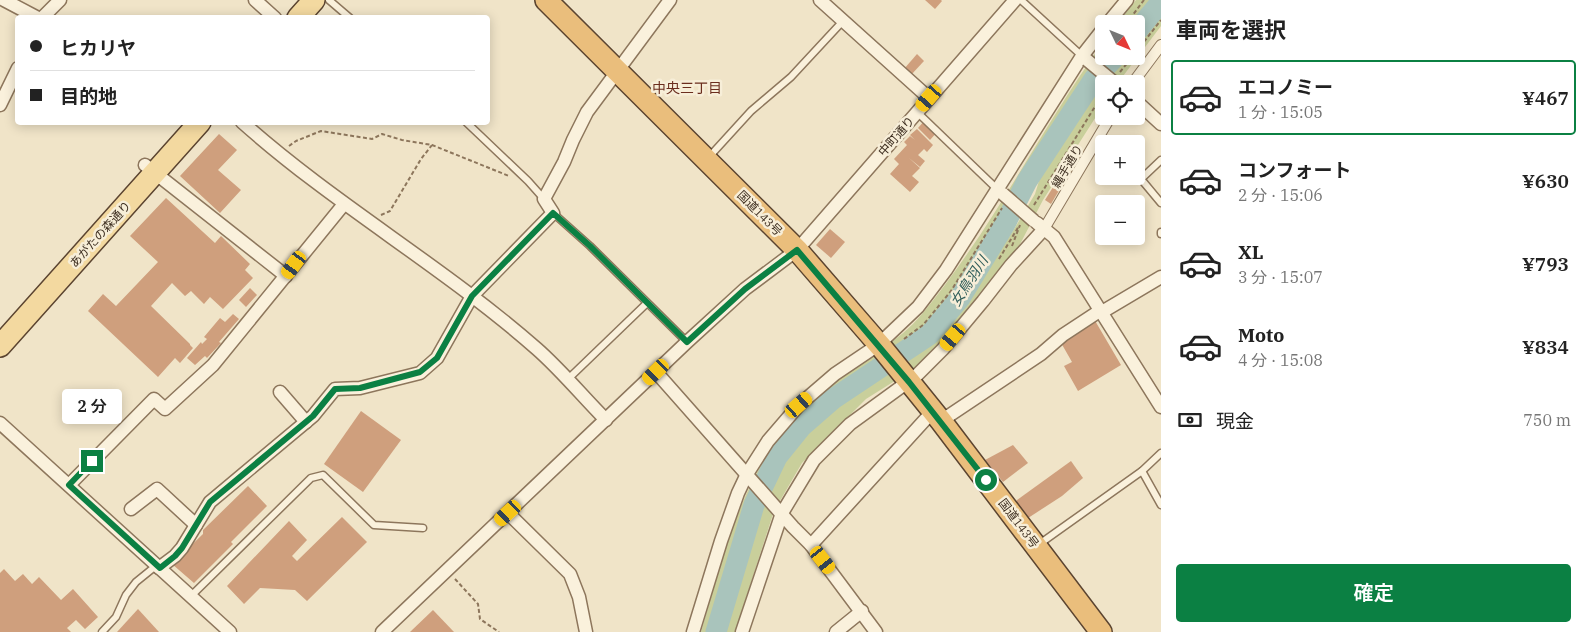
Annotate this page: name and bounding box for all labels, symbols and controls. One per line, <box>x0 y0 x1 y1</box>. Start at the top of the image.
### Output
north arrow <box>1095 15 1145 65</box>
map controls <box>1095 15 1145 245</box>
text: 車両を選択 <box>1176 15 1286 44</box>
text: ヒカリヤ <box>60 36 136 60</box>
button: locate <box>1095 75 1145 125</box>
icon: car <box>1178 75 1223 120</box>
text: エコノミー <box>1238 75 1333 99</box>
district label: 中央三丁目 <box>652 79 722 97</box>
car <box>913 82 944 114</box>
text: 目的地 <box>60 84 117 108</box>
text: ¥467 <box>1522 86 1569 110</box>
text: 1 分 · 15:05 <box>1238 102 1323 122</box>
street label: 中町通り <box>875 113 917 159</box>
button: + <box>1095 135 1145 185</box>
street label: 縄手通り <box>1048 142 1086 190</box>
icon: car <box>1178 158 1223 203</box>
text: コンフォート <box>1238 158 1351 182</box>
text: ¥630 <box>1522 169 1569 193</box>
text: 2 分 · 15:06 <box>1238 185 1323 205</box>
street label: 国道143号 <box>734 187 786 239</box>
button: − <box>1095 195 1145 245</box>
street label: あがたの森通り <box>66 198 134 270</box>
text: XL <box>1238 240 1264 264</box>
icon: car <box>1178 241 1223 286</box>
car <box>279 248 308 282</box>
water label: 女鳥羽川 <box>946 251 993 309</box>
text: ¥793 <box>1522 252 1569 276</box>
text: 3 分 · 15:07 <box>1238 267 1323 287</box>
car <box>937 321 968 353</box>
text: Moto <box>1238 323 1284 347</box>
icon: car <box>1178 324 1223 369</box>
text: ¥834 <box>1522 335 1569 359</box>
text: 4 分 · 15:08 <box>1238 350 1323 370</box>
car <box>639 356 672 388</box>
callout: 2 分 <box>62 388 122 424</box>
car <box>782 389 815 421</box>
text: 2 分 <box>77 396 107 416</box>
icon: cash <box>1176 406 1204 434</box>
text: 現金 <box>1216 409 1254 433</box>
text: 750 m <box>1523 410 1571 430</box>
route end <box>81 450 103 472</box>
route start <box>975 469 997 491</box>
street label: 国道143号 <box>996 495 1042 551</box>
car <box>491 497 524 529</box>
car <box>807 544 838 576</box>
button: 確定 <box>1176 564 1571 622</box>

